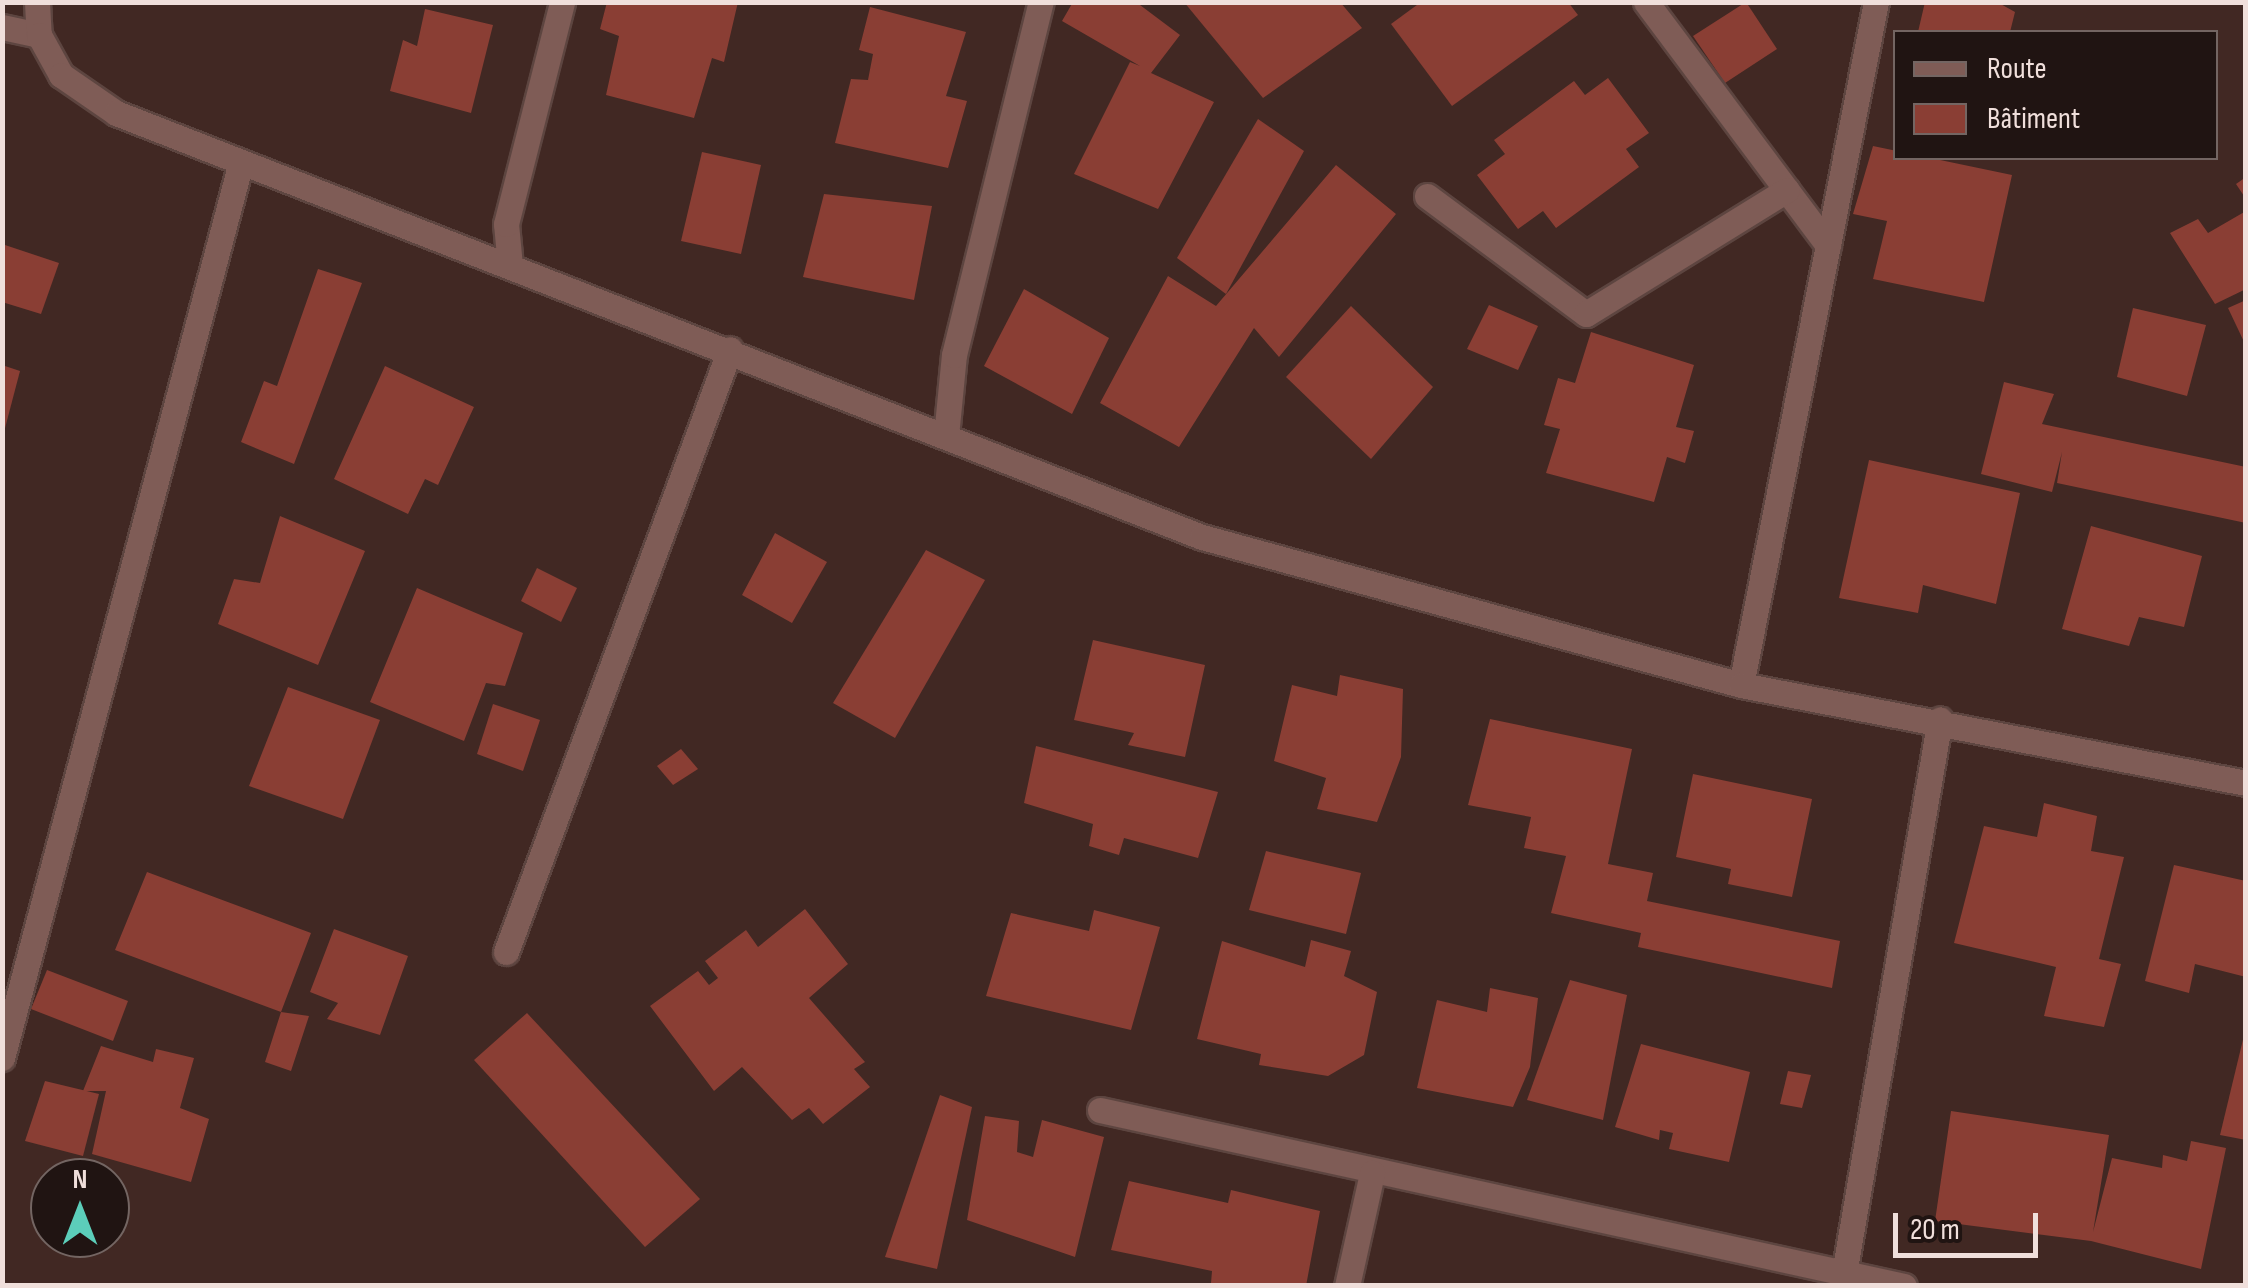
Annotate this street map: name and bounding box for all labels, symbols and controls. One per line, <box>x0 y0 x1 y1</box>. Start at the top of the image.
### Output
legend <box>1893 30 2218 160</box>
text: Route <box>1987 51 2046 87</box>
text: Bâtiment <box>1987 101 2080 137</box>
north arrow <box>30 1158 130 1258</box>
text: N <box>73 1163 87 1196</box>
scale bar <box>1898 1193 2043 1255</box>
text: 20 m <box>1910 1212 1960 1248</box>

